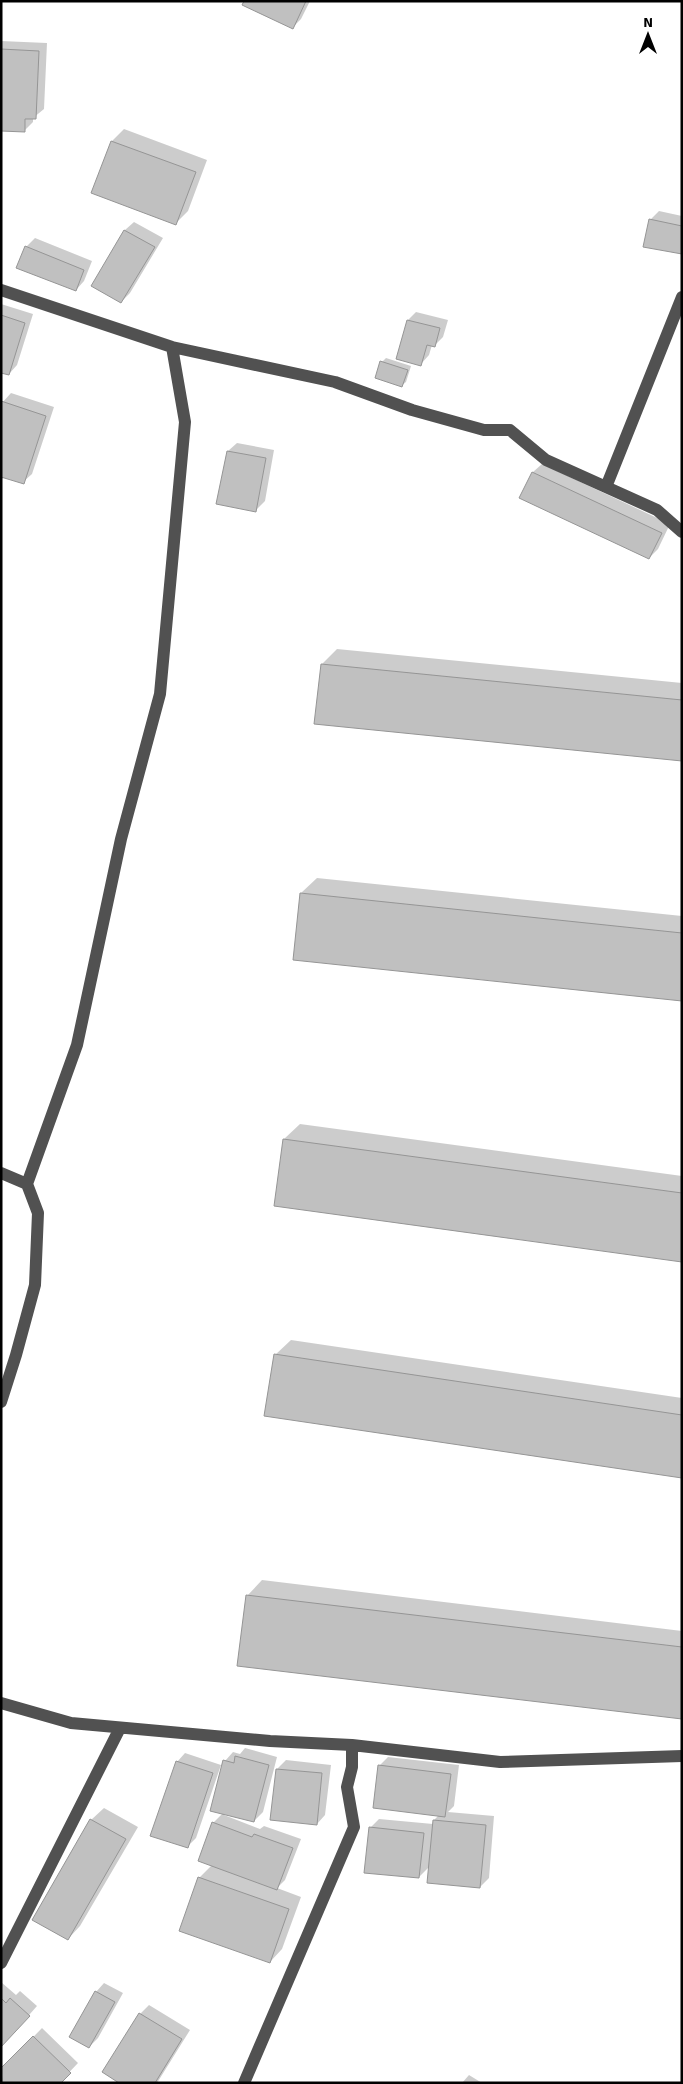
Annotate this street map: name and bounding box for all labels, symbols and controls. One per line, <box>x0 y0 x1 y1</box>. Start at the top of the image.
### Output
north arrow <box>623 10 673 60</box>
text: N <box>643 14 653 31</box>

